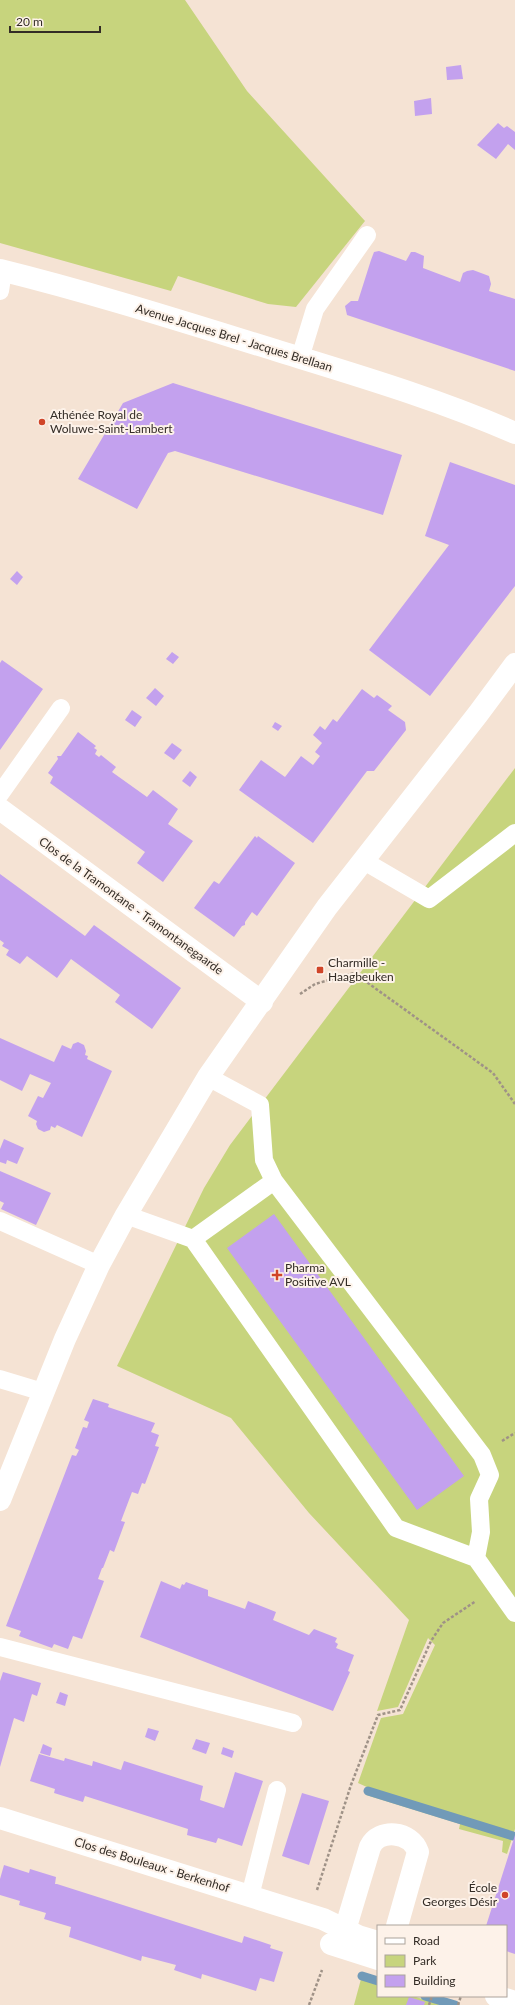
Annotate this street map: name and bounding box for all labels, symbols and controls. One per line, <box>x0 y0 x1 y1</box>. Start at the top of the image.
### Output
scale bar <box>10 8 100 34</box>
text: 20 m <box>16 14 43 29</box>
street label: Avenue Jacques Brel - Jacques Brellaan <box>134 300 334 375</box>
place label: Athénée Royal de Woluwe-Saint-Lambert <box>50 407 173 436</box>
marker: Athénée Royal de Woluwe-Saint-Lambert <box>37 417 47 427</box>
street label: Clos de la Tramontane - Tramontanegaarde <box>36 834 226 978</box>
place label: Charmille - Haagbeuken <box>328 955 394 984</box>
marker: Charmille - Haagbeuken <box>315 965 325 975</box>
place label: Pharma Positive AVL <box>285 1260 351 1289</box>
marker: Pharma Positive AVL <box>272 1270 282 1280</box>
street label: Clos des Bouleaux - Berkenhof <box>73 1834 232 1896</box>
place label: École Georges Désir <box>422 1880 498 1909</box>
marker: École Georges Désir <box>500 1890 510 1900</box>
legend <box>377 1925 507 1997</box>
text: Road <box>413 1933 440 1948</box>
text: Park <box>413 1953 437 1968</box>
text: Building <box>413 1973 456 1988</box>

